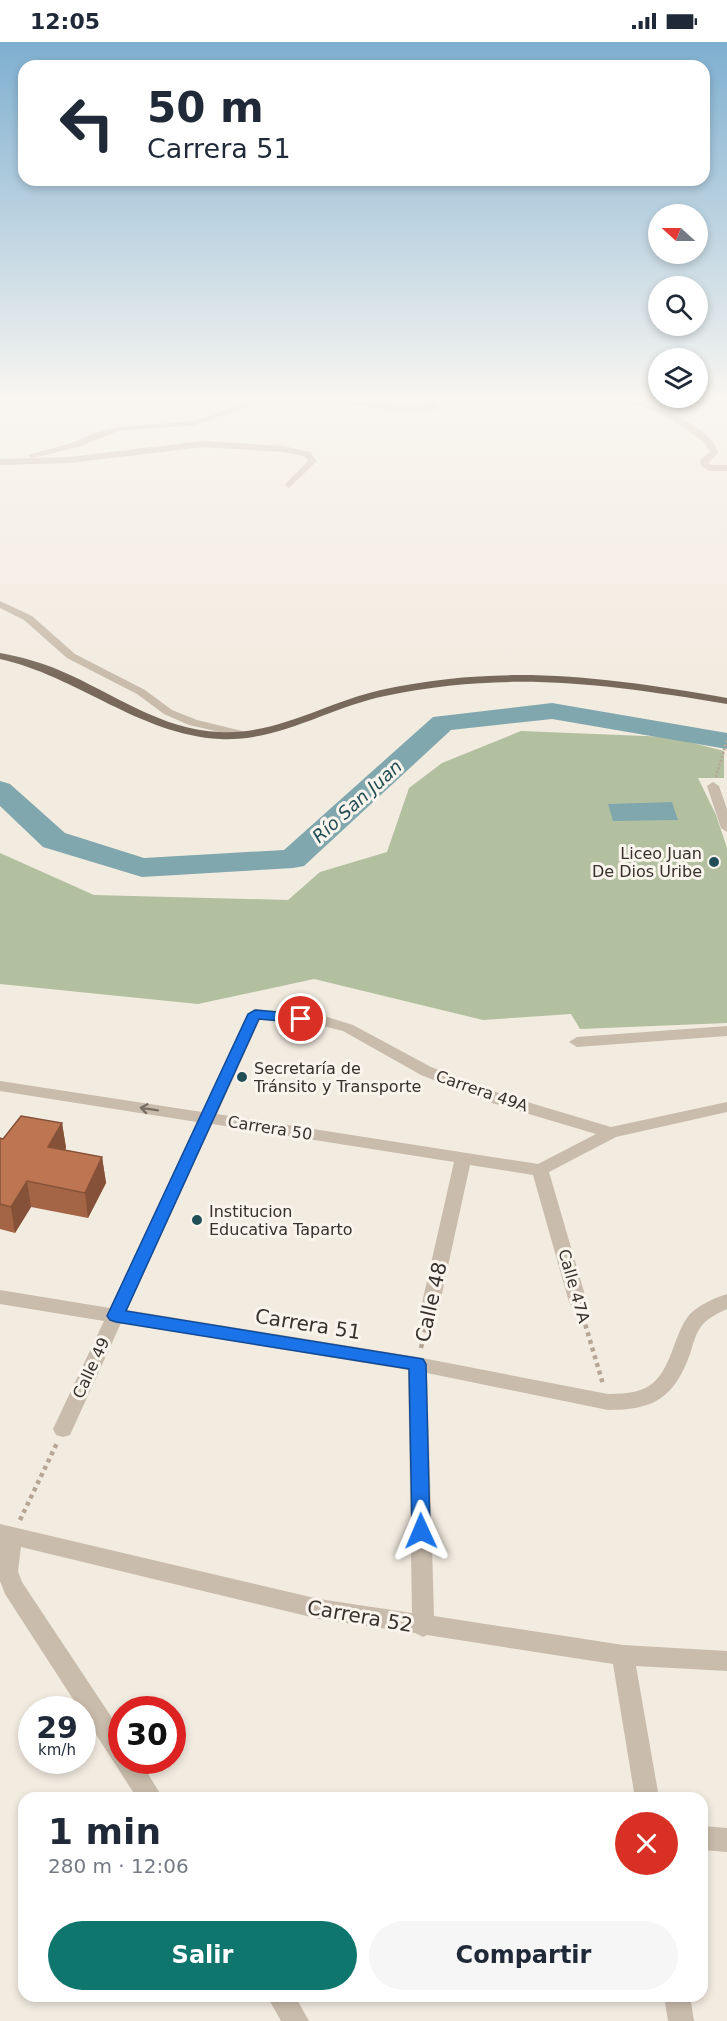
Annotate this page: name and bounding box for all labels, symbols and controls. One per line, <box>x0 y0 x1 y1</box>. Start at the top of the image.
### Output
text: 12:05 <box>30 9 100 34</box>
text: 50 m <box>147 83 264 132</box>
icon: left <box>48 84 126 162</box>
text: Carrera 51 <box>147 133 291 164</box>
north arrow <box>648 204 708 264</box>
map controls <box>648 204 708 408</box>
button: search <box>648 276 708 336</box>
button: layers <box>648 348 708 408</box>
water label: Río San Juan <box>308 755 406 847</box>
place label: Liceo Juan De Dios Uribe <box>592 844 702 881</box>
marker: Liceo Juan De Dios Uribe <box>707 855 721 869</box>
pin <box>275 993 326 1044</box>
icon: arrive <box>284 1002 317 1035</box>
place label: Secretaría de Tránsito y Transporte <box>253 1059 421 1096</box>
street label: Carrera 49A <box>433 1066 531 1116</box>
marker: Secretaría de Tránsito y Transporte <box>235 1070 249 1084</box>
one-way arrow <box>139 1103 159 1114</box>
street label: Carrera 50 <box>226 1112 314 1144</box>
place label: Institucion Educativa Taparto <box>209 1202 353 1239</box>
marker: Institucion Educativa Taparto <box>190 1213 204 1227</box>
street label: Calle 47A <box>554 1247 594 1325</box>
street label: Calle 48 <box>410 1260 452 1344</box>
street label: Carrera 51 <box>254 1304 362 1344</box>
street label: Calle 49 <box>69 1334 113 1402</box>
position arrow <box>389 1499 453 1563</box>
street label: Carrera 52 <box>305 1595 415 1637</box>
speed limit sign: 30 <box>108 1696 186 1774</box>
text: 29 <box>36 1710 78 1745</box>
text: km/h <box>38 1741 76 1759</box>
text: 1 min <box>48 1811 161 1852</box>
button: close <box>615 1812 678 1875</box>
text: 280 m · 12:06 <box>48 1854 189 1878</box>
button: Salir <box>48 1921 357 1990</box>
button: Compartir <box>369 1921 678 1990</box>

